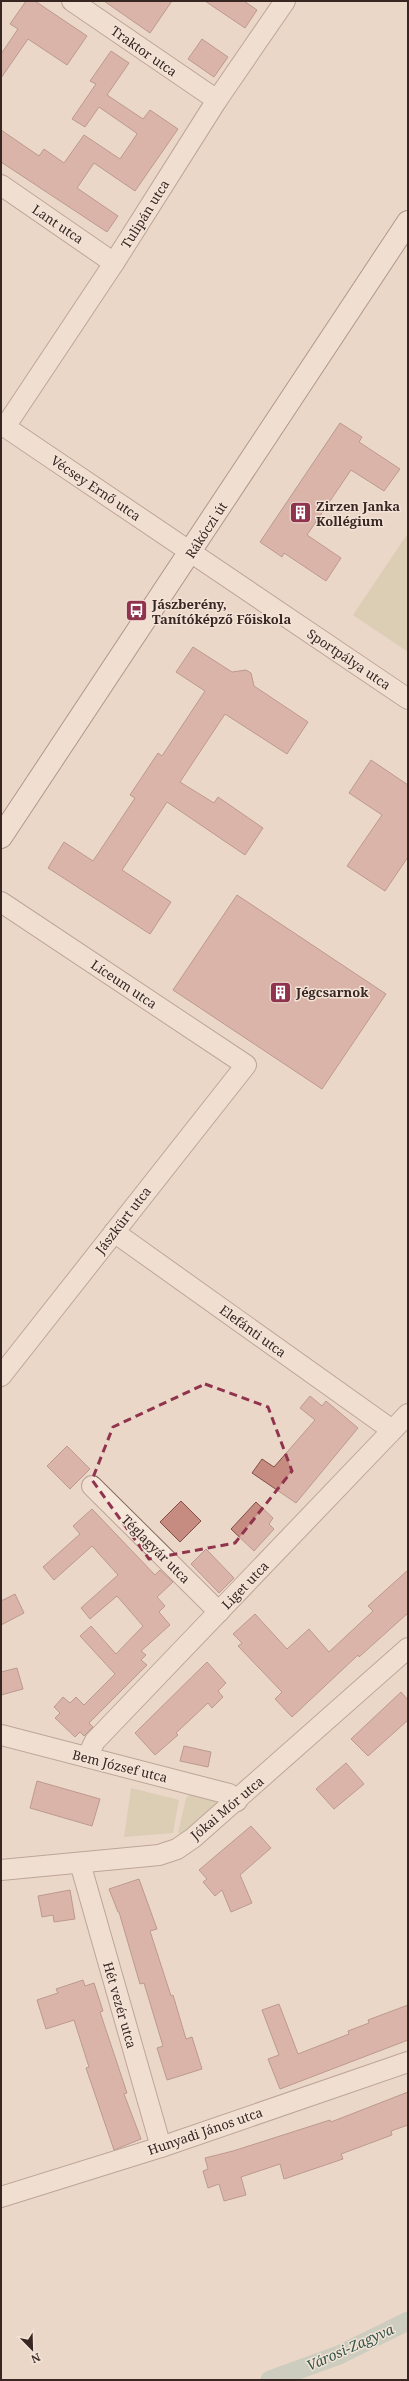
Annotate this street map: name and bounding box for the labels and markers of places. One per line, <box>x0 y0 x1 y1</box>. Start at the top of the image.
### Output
place label: Zirzen Janka Kollégium <box>316 497 400 530</box>
building icon: Zirzen Janka Kollégium <box>287 500 313 526</box>
place label: Jászberény, Tanítóképző Főiskola <box>151 595 291 628</box>
bus stop icon: Jászberény, Tanítóképző Főiskola <box>123 598 149 624</box>
building icon: Jégcsarnok <box>267 979 293 1005</box>
place label: Jégcsarnok <box>295 983 369 1001</box>

